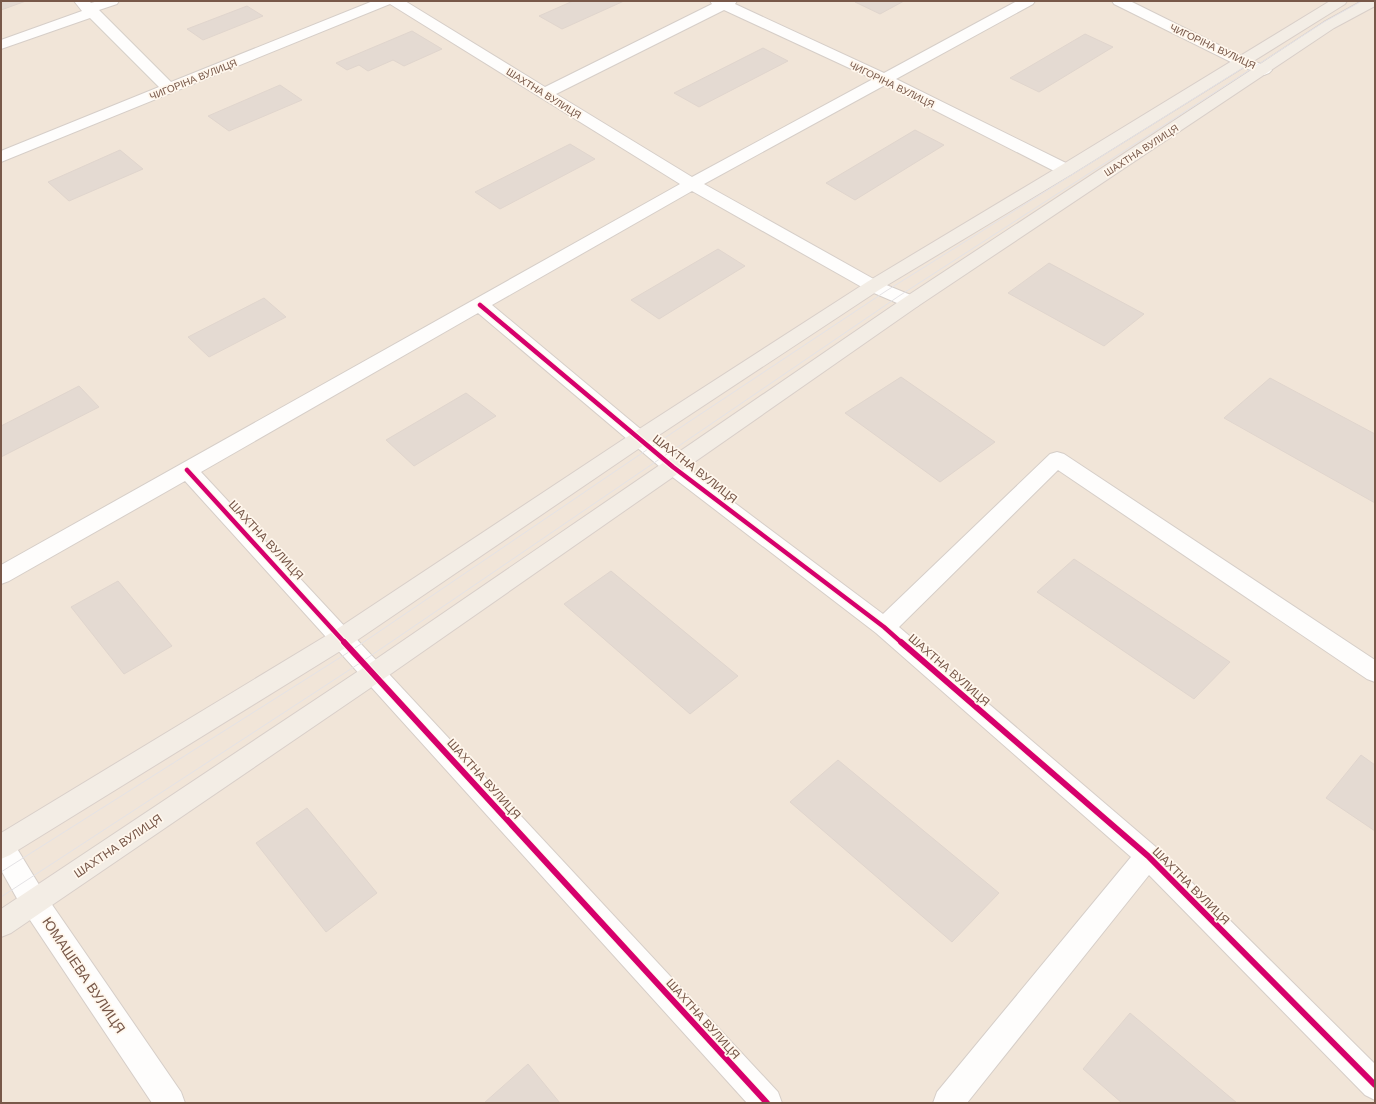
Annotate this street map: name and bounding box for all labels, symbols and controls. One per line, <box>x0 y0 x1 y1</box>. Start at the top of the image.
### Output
street label: ЧИГОРІНА ВУЛИЦЯ <box>1168 22 1257 71</box>
street label: ЧИГОРІНА ВУЛИЦЯ <box>148 57 239 102</box>
street label: ЧИГОРІНА ВУЛИЦЯ <box>847 59 936 110</box>
street label: ШАХТНА ВУЛИЦЯ <box>504 66 583 121</box>
street label: ШАХТНА ВУЛИЦЯ <box>1102 122 1180 178</box>
street label: ШАХТНА ВУЛИЦЯ <box>650 432 740 506</box>
street label: ШАХТНА ВУЛИЦЯ <box>226 497 306 583</box>
street label: ШАХТНА ВУЛИЦЯ <box>905 631 993 709</box>
street label: ШАХТНА ВУЛИЦЯ <box>444 736 524 822</box>
street label: ШАХТНА ВУЛИЦЯ <box>71 811 165 881</box>
street label: ШАХТНА ВУЛИЦЯ <box>1150 845 1232 927</box>
street label: ЮМАШЕВА ВУЛИЦЯ <box>39 914 129 1036</box>
street label: ШАХТНА ВУЛИЦЯ <box>663 976 743 1062</box>

